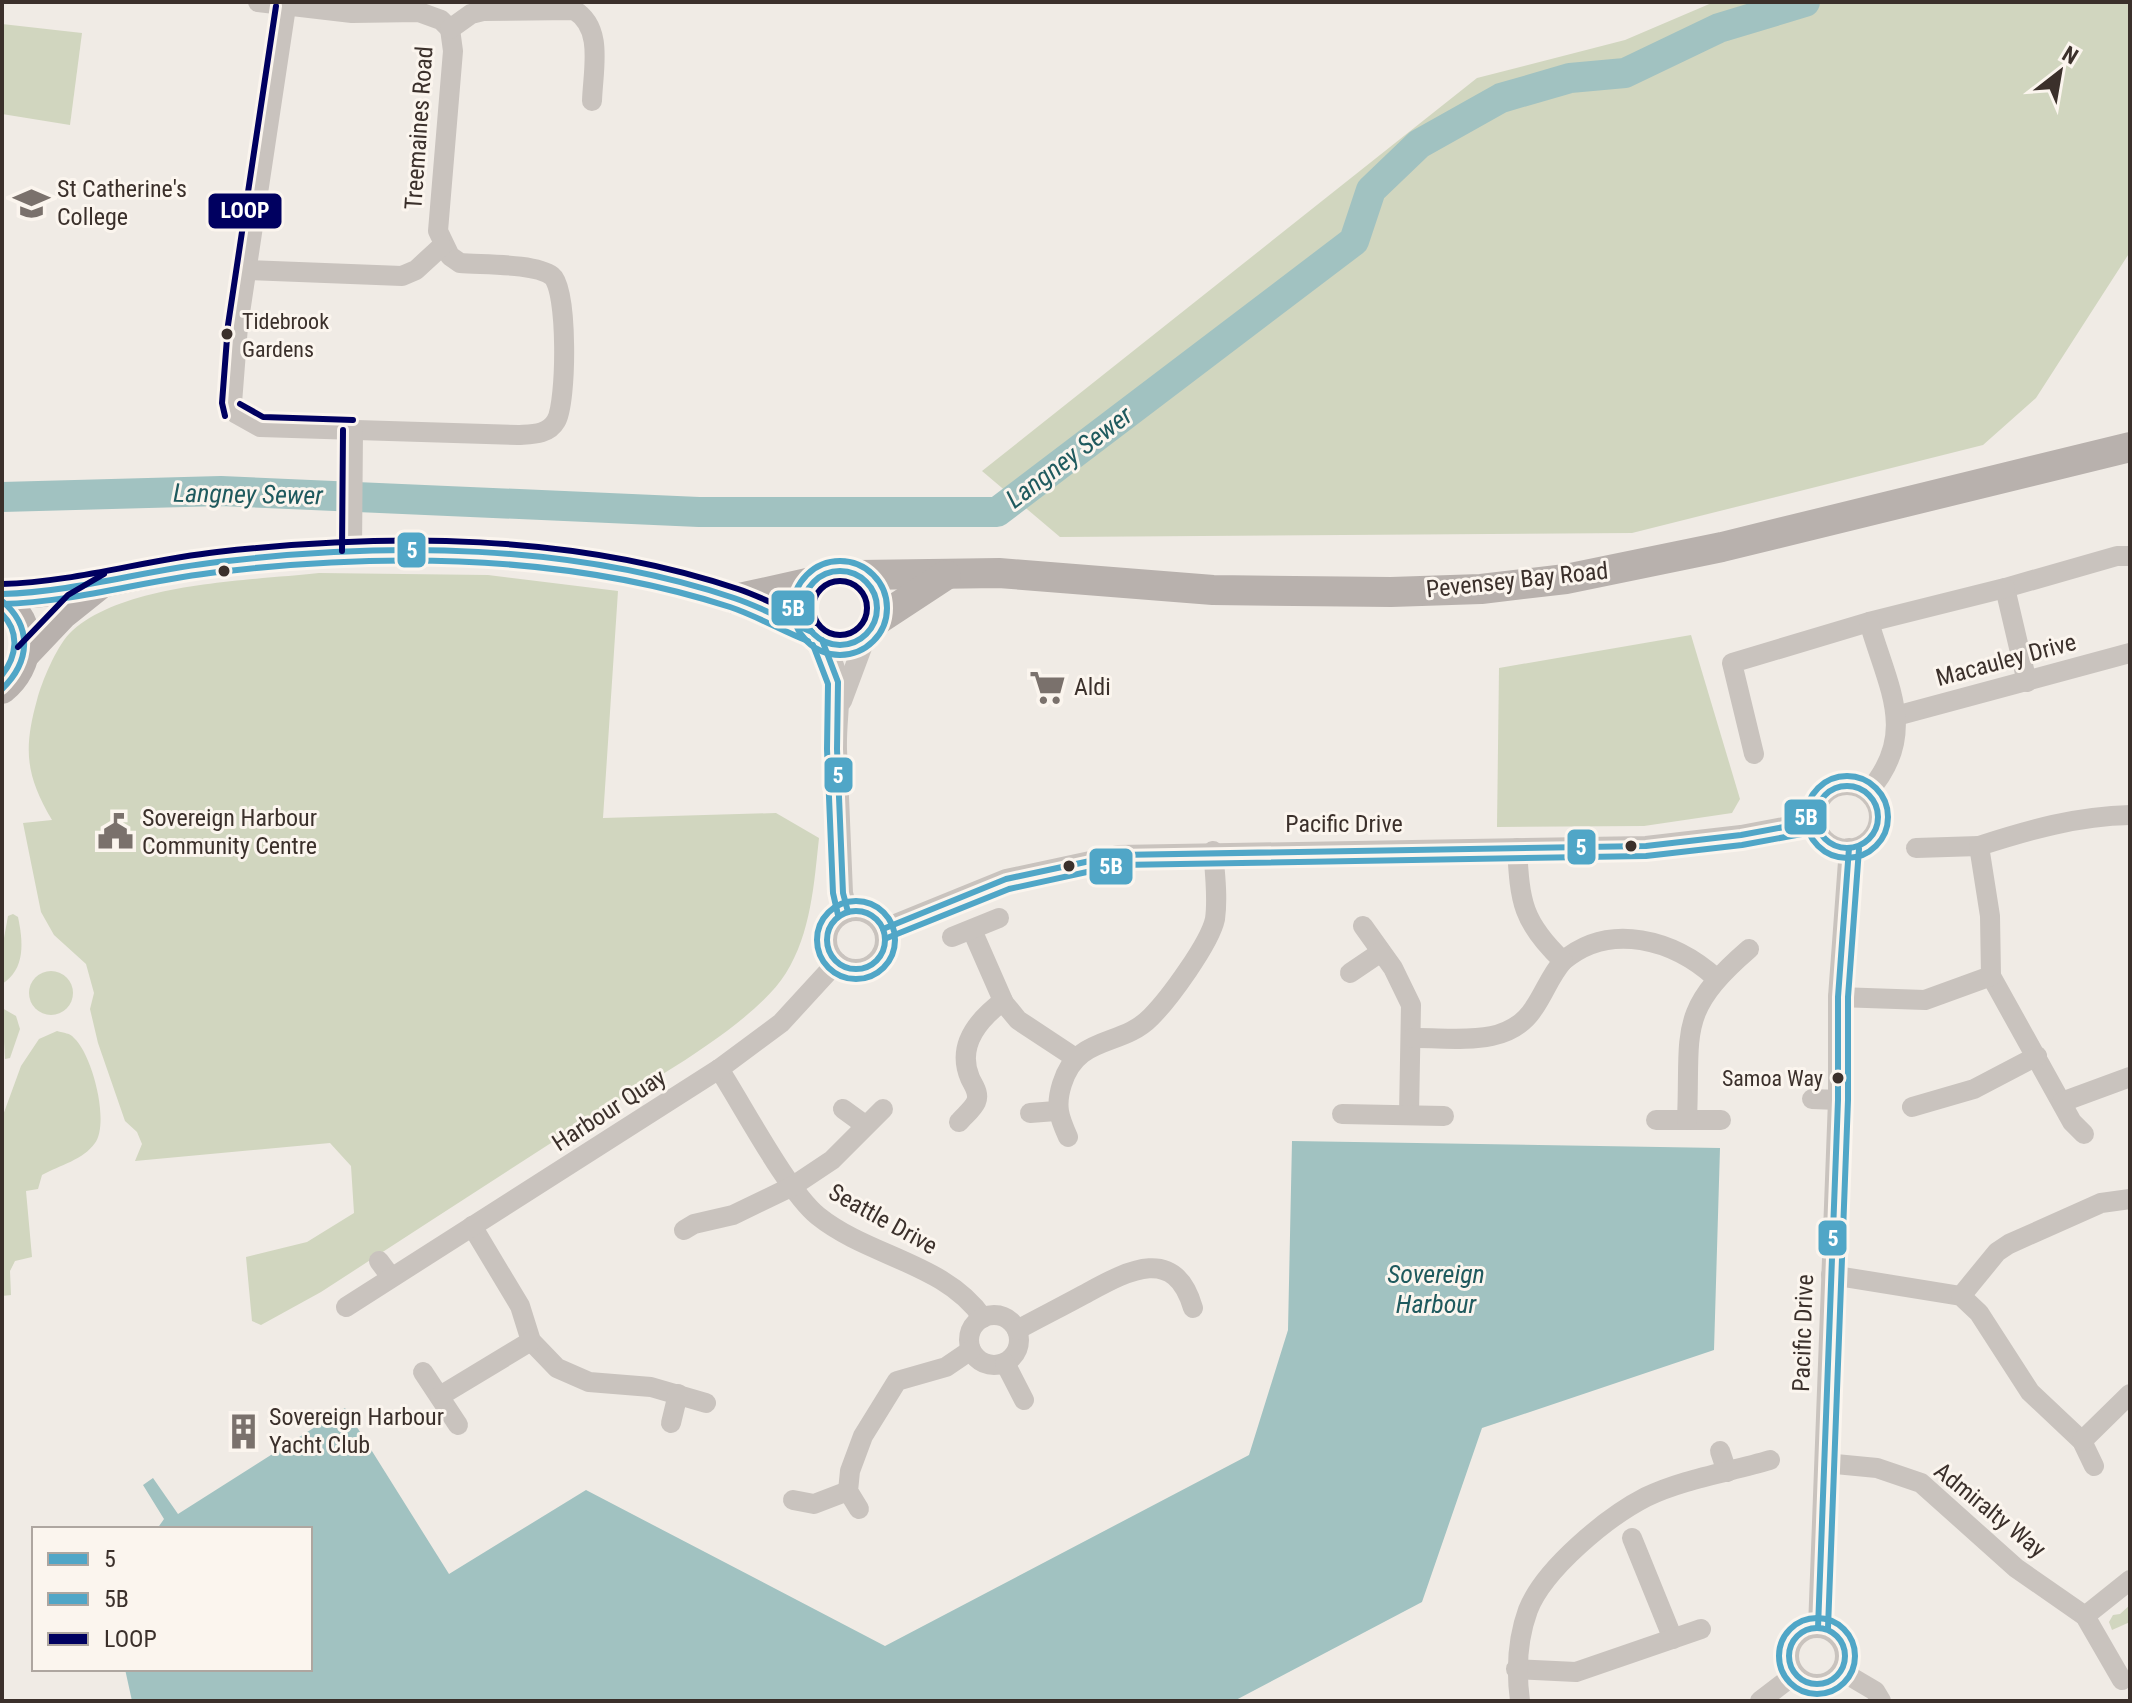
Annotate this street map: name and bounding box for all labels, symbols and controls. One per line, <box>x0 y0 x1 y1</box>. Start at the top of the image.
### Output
north arrow <box>2020 32 2100 112</box>
text: N <box>2058 41 2082 69</box>
street label: Treemaines Road <box>399 45 439 211</box>
place label: St Catherine's College <box>57 175 187 231</box>
school or university icon: St Catherine's College <box>12 184 50 222</box>
line badge: LOOP <box>207 192 283 230</box>
text: LOOP <box>221 198 269 223</box>
place label: Tidebrook Gardens <box>242 309 329 362</box>
marker: Tidebrook Gardens <box>219 326 235 342</box>
water label: Langney Sewer <box>1000 399 1139 514</box>
water label: Langney Sewer <box>173 478 324 510</box>
line badge: 5 <box>396 531 427 569</box>
text: 5 <box>406 538 418 563</box>
street label: Pevensey Bay Road <box>1425 557 1609 603</box>
unlabelled marker <box>216 563 232 579</box>
line badge: 5B <box>770 589 816 627</box>
text: 5B <box>781 596 805 621</box>
street label: Macauley Drive <box>1933 628 2079 692</box>
supermarket icon: Aldi <box>1029 668 1067 706</box>
place label: Aldi <box>1074 673 1111 701</box>
line badge: 5 <box>823 756 854 794</box>
text: 5 <box>832 763 844 788</box>
line badge: 5B <box>1783 798 1828 836</box>
place label: Sovereign Harbour Community Centre <box>142 804 317 860</box>
text: 5B <box>1794 805 1818 830</box>
street label: Pacific Drive <box>1285 810 1403 838</box>
public building icon: Sovereign Harbour Community Centre <box>97 813 135 851</box>
line badge: 5 <box>1566 828 1597 866</box>
text: 5 <box>1575 835 1587 860</box>
unlabelled marker <box>1623 838 1639 854</box>
line badge: 5B <box>1088 847 1134 886</box>
text: 5B <box>1099 854 1123 879</box>
unlabelled marker <box>1061 858 1077 874</box>
street label: Harbour Quay <box>547 1063 671 1157</box>
place label: Samoa Way <box>1722 1066 1823 1091</box>
marker: Samoa Way <box>1830 1070 1846 1086</box>
street label: Seattle Drive <box>824 1178 942 1260</box>
line badge: 5 <box>1817 1219 1848 1257</box>
text: 5 <box>1827 1226 1839 1251</box>
water label: Sovereign Harbour <box>1387 1259 1485 1319</box>
street label: Pacific Drive <box>1787 1274 1819 1392</box>
place label: Sovereign Harbour Yacht Club <box>269 1403 444 1459</box>
building icon: Sovereign Harbour Yacht Club <box>224 1412 262 1450</box>
street label: Admiralty Way <box>1929 1457 2051 1563</box>
legend <box>32 1527 312 1671</box>
text: 5 <box>104 1545 116 1573</box>
text: 5B <box>104 1585 129 1613</box>
text: LOOP <box>104 1625 157 1653</box>

